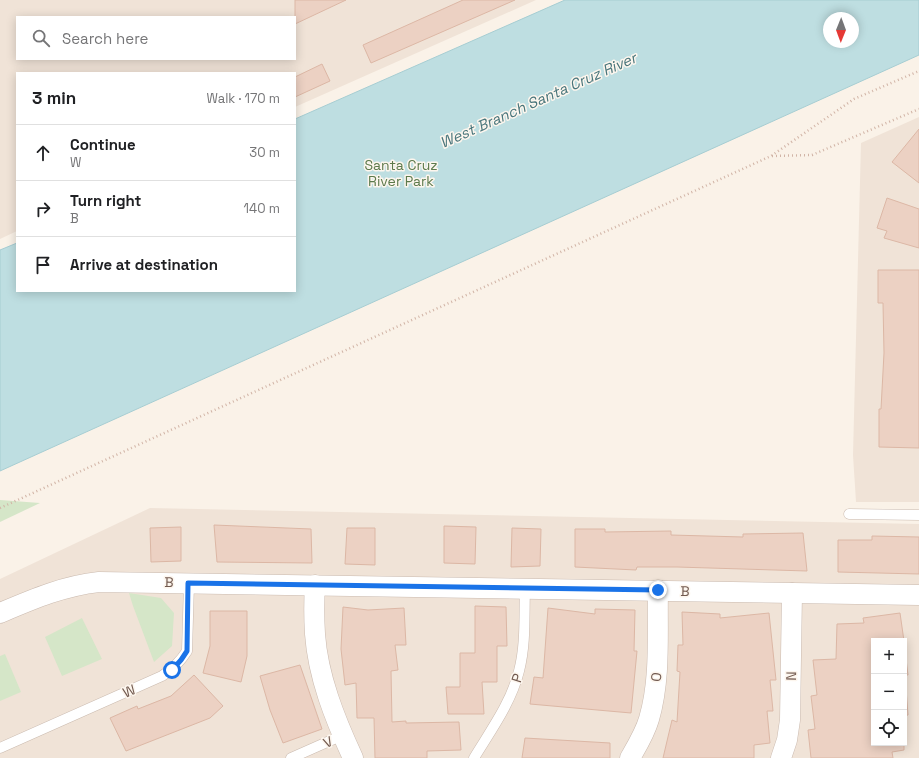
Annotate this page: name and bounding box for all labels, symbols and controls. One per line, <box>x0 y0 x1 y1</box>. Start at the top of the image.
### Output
north arrow <box>823 12 859 48</box>
search box <box>16 16 296 60</box>
icon: search <box>30 27 52 49</box>
text: Search here <box>62 29 148 48</box>
water label: West Branch Santa Cruz River <box>437 47 640 152</box>
text: 3 min <box>32 87 76 109</box>
text: Walk · 170 m <box>206 90 280 107</box>
text: Continue <box>70 135 136 154</box>
icon: ahead <box>32 142 54 164</box>
text: 30 m <box>249 144 280 161</box>
text: W <box>70 154 81 171</box>
park label: Santa Cruz River Park <box>364 156 438 190</box>
text: Turn right <box>70 191 141 210</box>
icon: right <box>32 198 54 220</box>
text: 140 m <box>244 200 280 217</box>
text: B <box>70 210 79 227</box>
icon: arrive <box>32 254 54 276</box>
text: Arrive at destination <box>70 255 218 274</box>
street label: B <box>164 573 174 591</box>
route end <box>649 581 667 599</box>
street label: B <box>680 582 690 600</box>
map controls <box>871 638 907 746</box>
button: + <box>871 638 907 674</box>
route start <box>163 661 181 679</box>
street label: P <box>507 671 527 685</box>
street label: N <box>782 671 800 681</box>
street label: O <box>647 672 665 682</box>
button: − <box>871 674 907 710</box>
street label: W <box>120 680 138 702</box>
button: locate <box>871 710 907 746</box>
street label: V <box>320 732 336 752</box>

